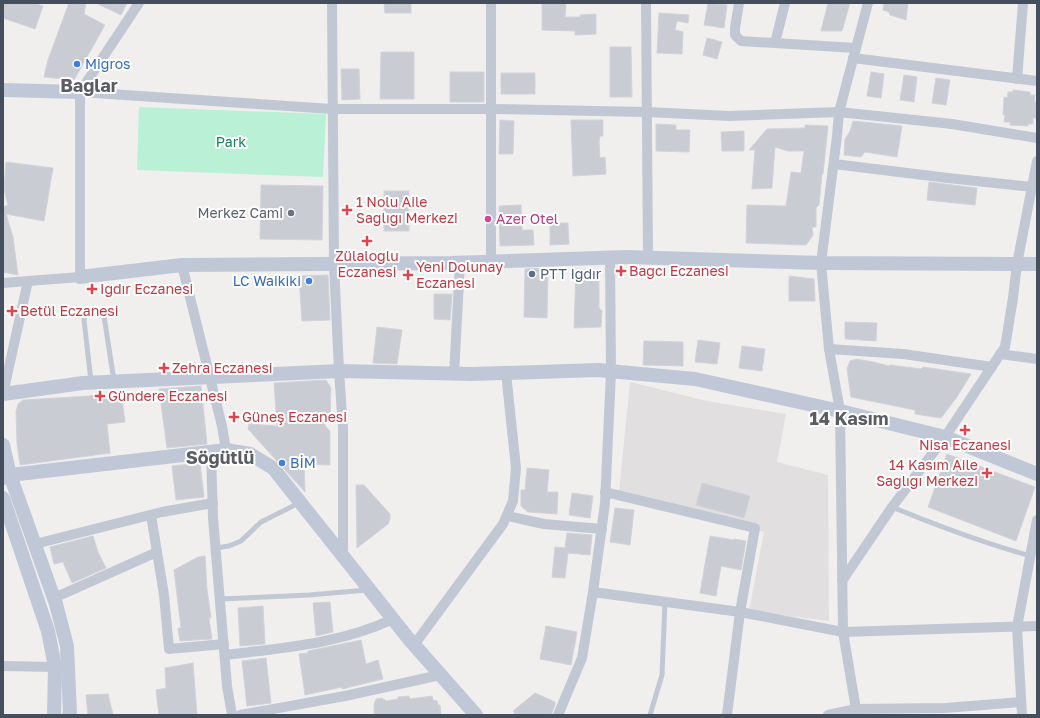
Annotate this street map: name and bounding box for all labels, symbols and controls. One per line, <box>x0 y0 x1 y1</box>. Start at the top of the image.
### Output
place label: Migros <box>85 55 131 72</box>
marker: Migros <box>72 59 82 69</box>
district label: Bağlar <box>60 74 118 96</box>
park label: Park <box>216 133 246 150</box>
place label: 1 Nolu Aile Sağlığı Merkezi <box>356 193 458 226</box>
place label: Merkez Cami <box>197 204 283 221</box>
marker: 1 Nolu Aile Sağlığı Merkezi <box>341 204 353 216</box>
marker: Merkez Cami <box>286 208 296 218</box>
place label: Azer Otel <box>496 210 558 227</box>
marker: Azer Otel <box>483 214 493 224</box>
marker: Zülaloğlu Eczanesi <box>362 236 372 246</box>
place label: Zülaloğlu Eczanesi <box>335 247 399 280</box>
place label: Yeni Dolunay Eczanesi <box>416 258 503 291</box>
place label: Bağcı Eczanesi <box>629 262 729 279</box>
place label: PTT Iğdır <box>540 265 602 282</box>
marker: Bağcı Eczanesi <box>616 266 626 276</box>
marker: PTT Iğdır <box>527 269 537 279</box>
marker: Yeni Dolunay Eczanesi <box>403 270 413 280</box>
place label: LC Waikiki <box>233 272 301 289</box>
marker: LC Waikiki <box>304 276 314 286</box>
place label: Iğdır Eczanesi <box>100 280 193 297</box>
marker: Iğdır Eczanesi <box>87 284 97 294</box>
place label: Betül Eczanesi <box>20 302 119 319</box>
marker: Betül Eczanesi <box>7 306 17 316</box>
place label: Zehra Eczanesi <box>172 359 273 376</box>
marker: Zehra Eczanesi <box>159 363 169 373</box>
place label: Gündere Eczanesi <box>108 387 228 404</box>
marker: Gündere Eczanesi <box>95 391 105 401</box>
district label: 14 Kasım <box>809 407 889 429</box>
place label: Güneş Eczanesi <box>242 408 347 425</box>
marker: Güneş Eczanesi <box>229 412 239 422</box>
marker: Nisa Eczanesi <box>960 425 970 435</box>
place label: Nisa Eczanesi <box>919 436 1011 453</box>
district label: Söğütlü <box>186 446 254 468</box>
place label: BİM <box>290 454 316 471</box>
place label: 14 Kasım Aile Sağlığı Merkezi <box>876 456 978 489</box>
marker: BİM <box>277 458 287 468</box>
marker: 14 Kasım Aile Sağlığı Merkezi <box>981 467 993 479</box>

